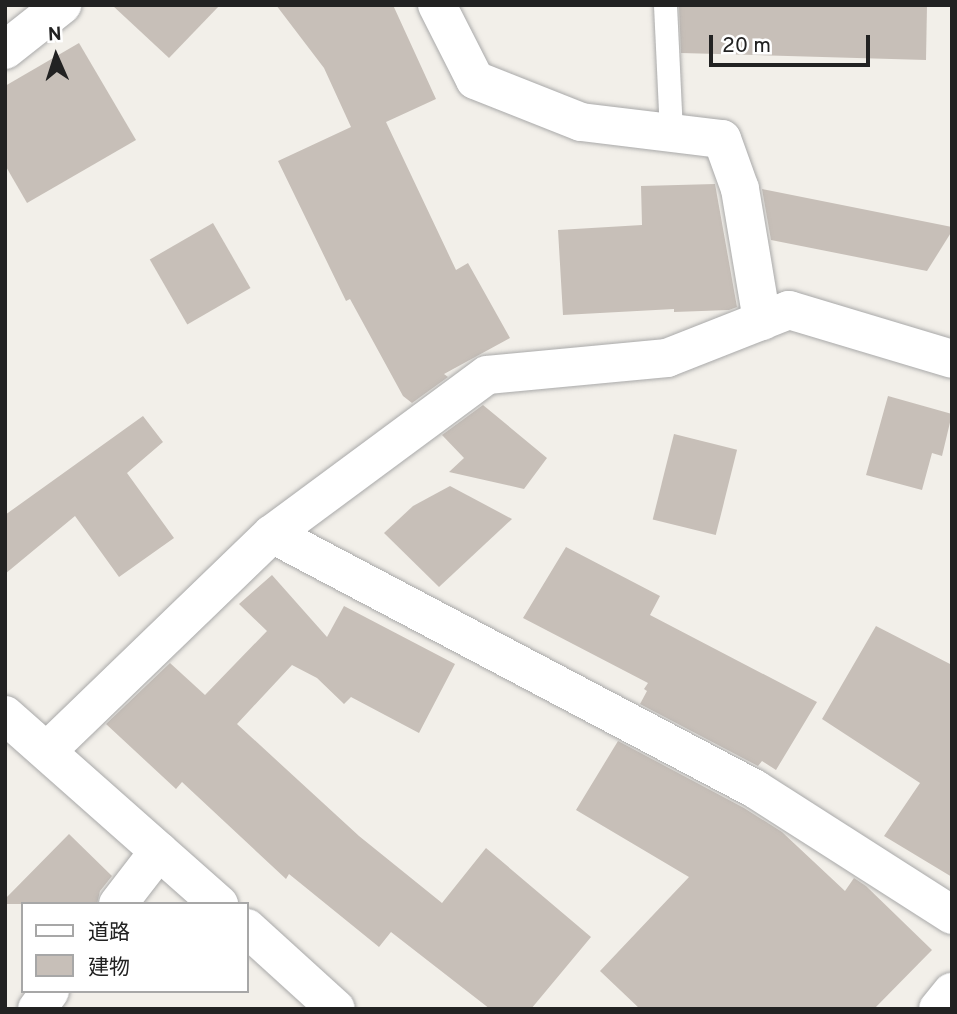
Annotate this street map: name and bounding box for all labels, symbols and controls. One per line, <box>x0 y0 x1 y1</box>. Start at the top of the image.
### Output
north arrow <box>21 21 91 91</box>
scale bar <box>712 21 873 65</box>
text: N <box>47 23 62 47</box>
text: 20 m <box>722 33 771 60</box>
legend <box>21 902 248 993</box>
text: 道路 <box>88 920 130 947</box>
text: 建物 <box>88 955 130 982</box>

